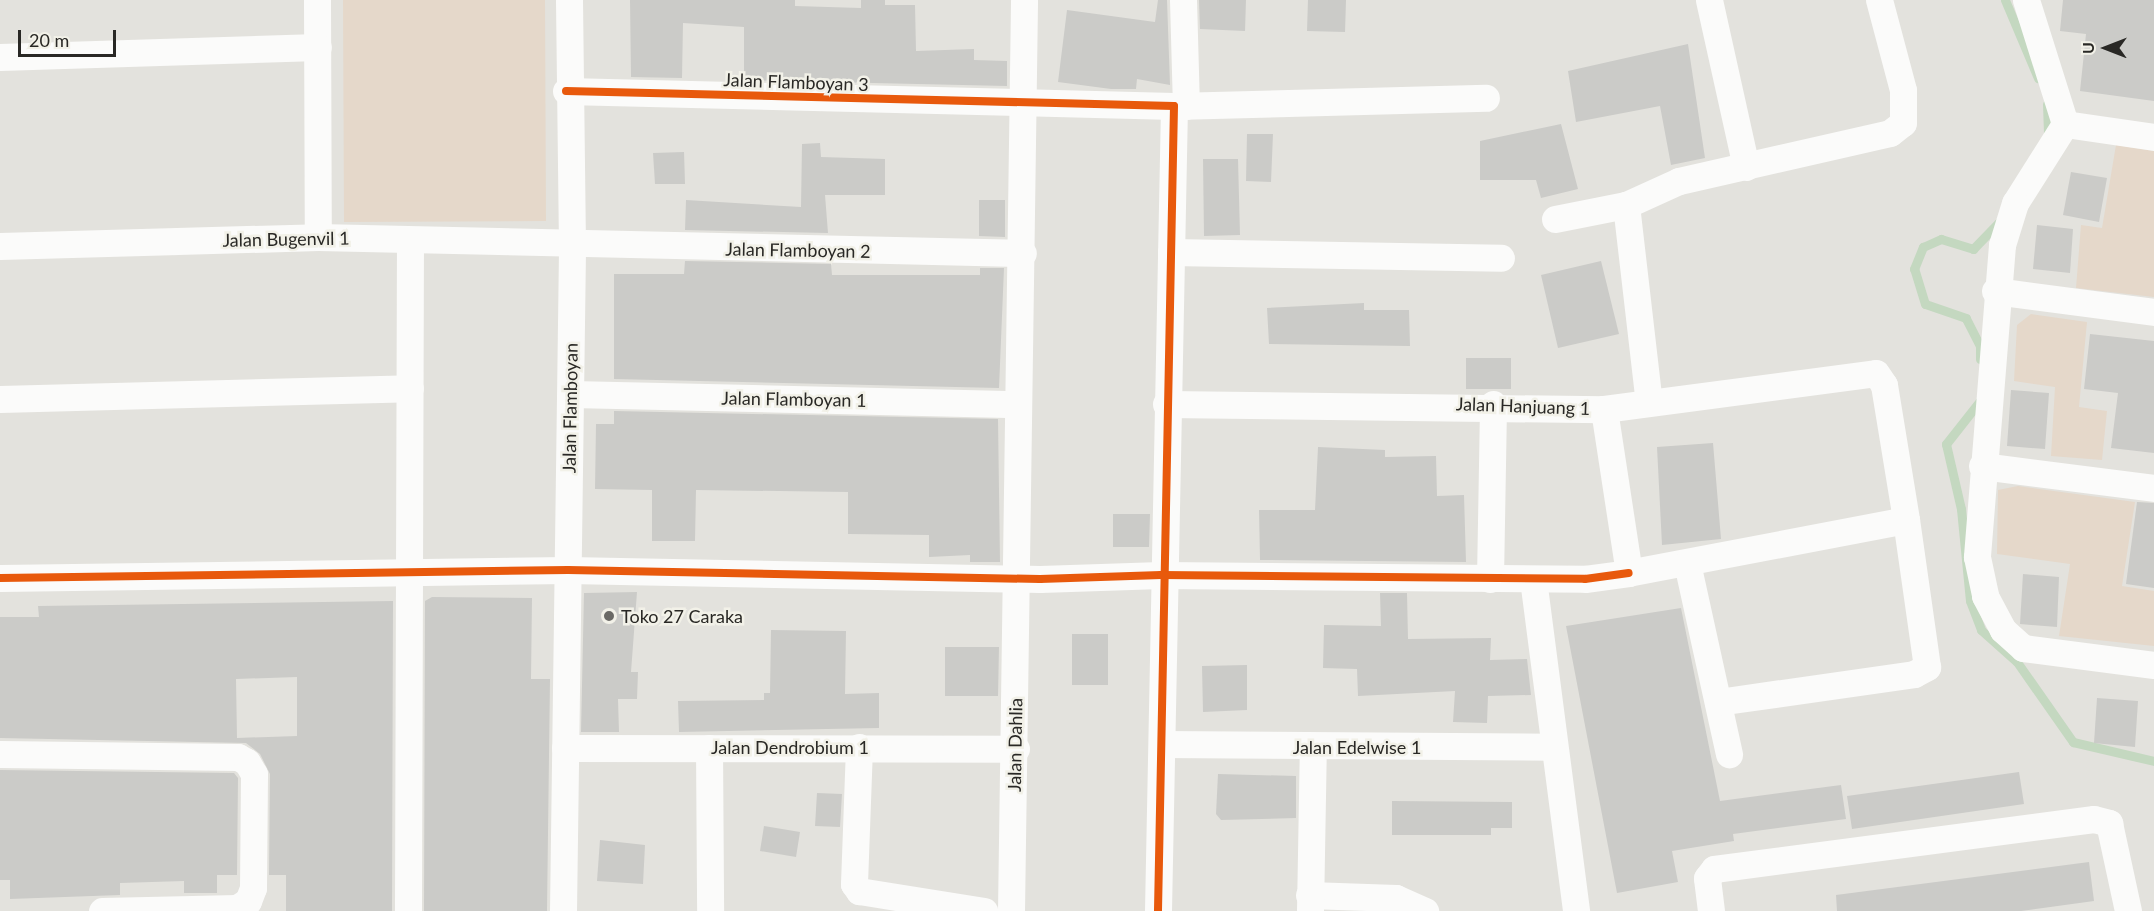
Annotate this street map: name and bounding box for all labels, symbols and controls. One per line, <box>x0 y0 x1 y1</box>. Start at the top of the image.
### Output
scale bar <box>21 18 118 56</box>
north arrow <box>2076 18 2136 78</box>
text: 20 m <box>29 29 69 51</box>
text: U <box>2078 42 2097 54</box>
street label: Jalan Flamboyan 3 <box>723 69 869 95</box>
street label: Jalan Bugenvil 1 <box>222 227 350 251</box>
street label: Jalan Flamboyan 2 <box>725 238 871 262</box>
street label: Jalan Flamboyan <box>558 343 582 473</box>
street label: Jalan Flamboyan 1 <box>721 387 867 411</box>
street label: Jalan Hanjuang 1 <box>1456 393 1590 419</box>
place label: Toko 27 Caraka <box>621 605 743 627</box>
marker: Toko 27 Caraka <box>602 609 616 623</box>
street label: Jalan Dahlia <box>1003 698 1027 792</box>
street label: Jalan Dendrobium 1 <box>711 736 869 758</box>
street label: Jalan Edelwise 1 <box>1293 736 1421 758</box>

